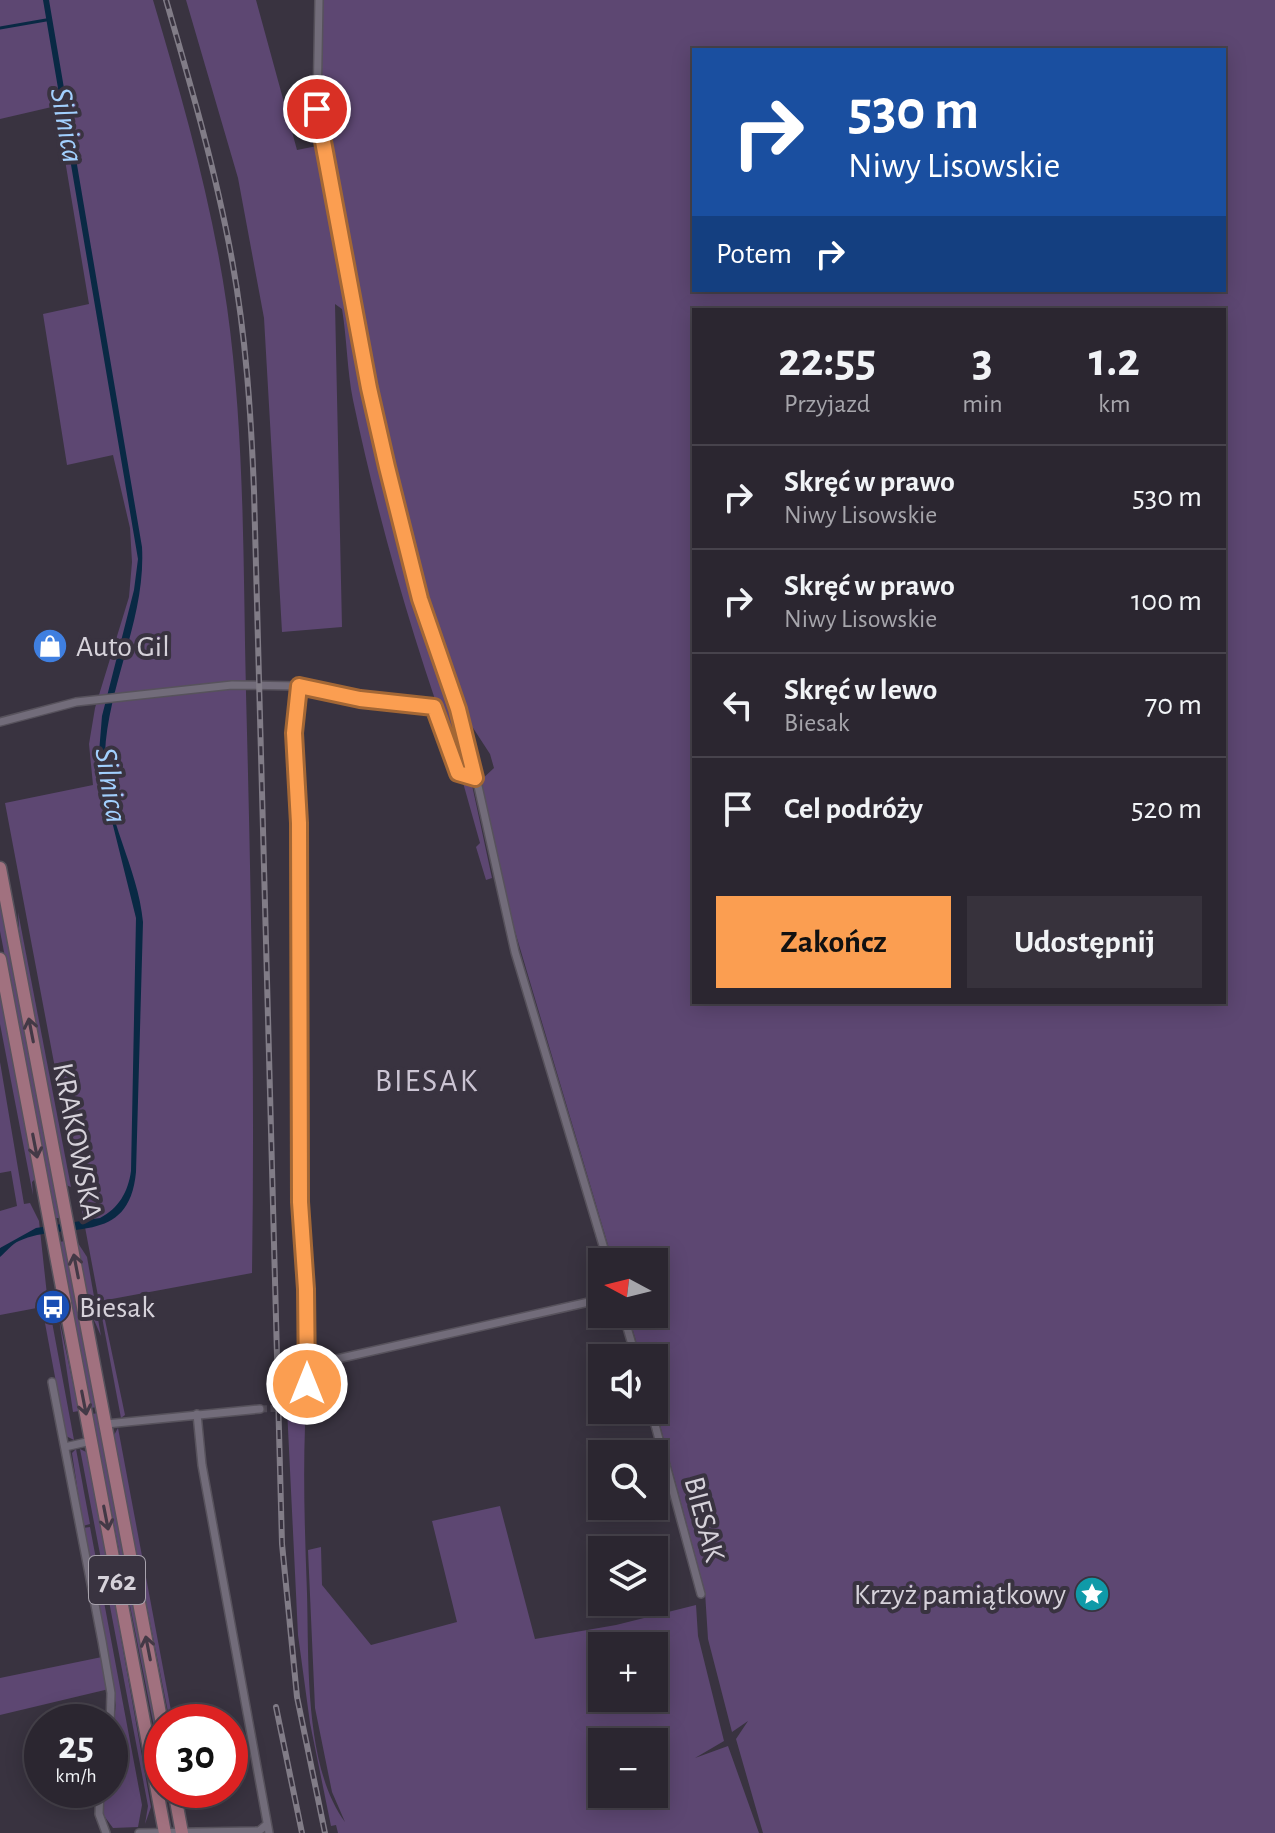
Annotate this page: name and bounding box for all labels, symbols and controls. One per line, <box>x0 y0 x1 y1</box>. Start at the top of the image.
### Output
pin <box>283 75 351 143</box>
icon: right <box>716 80 820 184</box>
text: 530 m <box>848 83 979 139</box>
water label: Silnica <box>45 85 89 165</box>
icon: arrive <box>295 87 339 131</box>
text: Niwy Lisowskie <box>848 148 1060 184</box>
icon: right <box>808 232 852 276</box>
text: Potem <box>716 239 792 269</box>
text: 22:55 <box>778 337 876 385</box>
text: 3 <box>972 337 993 385</box>
text: 1.2 <box>1089 337 1140 385</box>
text: Przyjazd <box>784 391 870 417</box>
text: min <box>962 391 1003 417</box>
text: km <box>1098 391 1131 417</box>
text: Skręć w prawo <box>784 467 955 497</box>
icon: right <box>716 475 760 519</box>
text: 530 m <box>1132 482 1202 512</box>
text: Niwy Lisowskie <box>784 502 937 528</box>
text: Skręć w prawo <box>784 571 955 601</box>
icon: right <box>716 579 760 623</box>
text: 100 m <box>1131 586 1202 616</box>
text: Niwy Lisowskie <box>784 606 937 632</box>
shop icon: Auto Gil <box>31 627 69 665</box>
place label: Auto Gil <box>76 632 170 662</box>
text: Skręć w lewo <box>784 675 937 705</box>
icon: left <box>716 683 760 727</box>
text: 70 m <box>1145 690 1202 720</box>
text: Biesak <box>784 710 850 736</box>
water label: Silnica <box>89 745 133 825</box>
icon: arrive <box>716 787 760 831</box>
text: Cel podróży <box>784 794 923 824</box>
text: 520 m <box>1131 794 1202 824</box>
button: Zakończ <box>716 896 951 988</box>
button: Udostępnij <box>967 896 1202 988</box>
one-way arrow <box>22 1017 37 1043</box>
street label: KRAKOWSKA <box>47 1060 107 1222</box>
district label: BIESAK <box>375 1065 479 1097</box>
one-way arrow <box>29 1133 44 1158</box>
north arrow <box>588 1248 668 1328</box>
map controls <box>588 1248 668 1808</box>
one-way arrow <box>67 1254 82 1279</box>
bus stop icon: Biesak <box>34 1288 72 1326</box>
place label: Biesak <box>79 1293 155 1323</box>
position arrow <box>265 1342 349 1426</box>
button: sound <box>588 1344 668 1424</box>
one-way arrow <box>77 1389 92 1415</box>
button: search <box>588 1440 668 1520</box>
street label: BIESAK <box>678 1474 730 1565</box>
one-way arrow <box>99 1505 114 1530</box>
button: layers <box>588 1536 668 1616</box>
road number: 762 <box>89 1556 145 1604</box>
place icon: Krzyż pamiątkowy <box>1073 1575 1111 1613</box>
place label: Krzyż pamiątkowy <box>854 1580 1066 1610</box>
button: + <box>588 1632 668 1712</box>
one-way arrow <box>139 1636 154 1661</box>
speed limit sign: 30 <box>144 1704 248 1808</box>
text: 25 <box>58 1726 94 1766</box>
button: − <box>588 1728 668 1808</box>
text: km/h <box>55 1766 97 1786</box>

